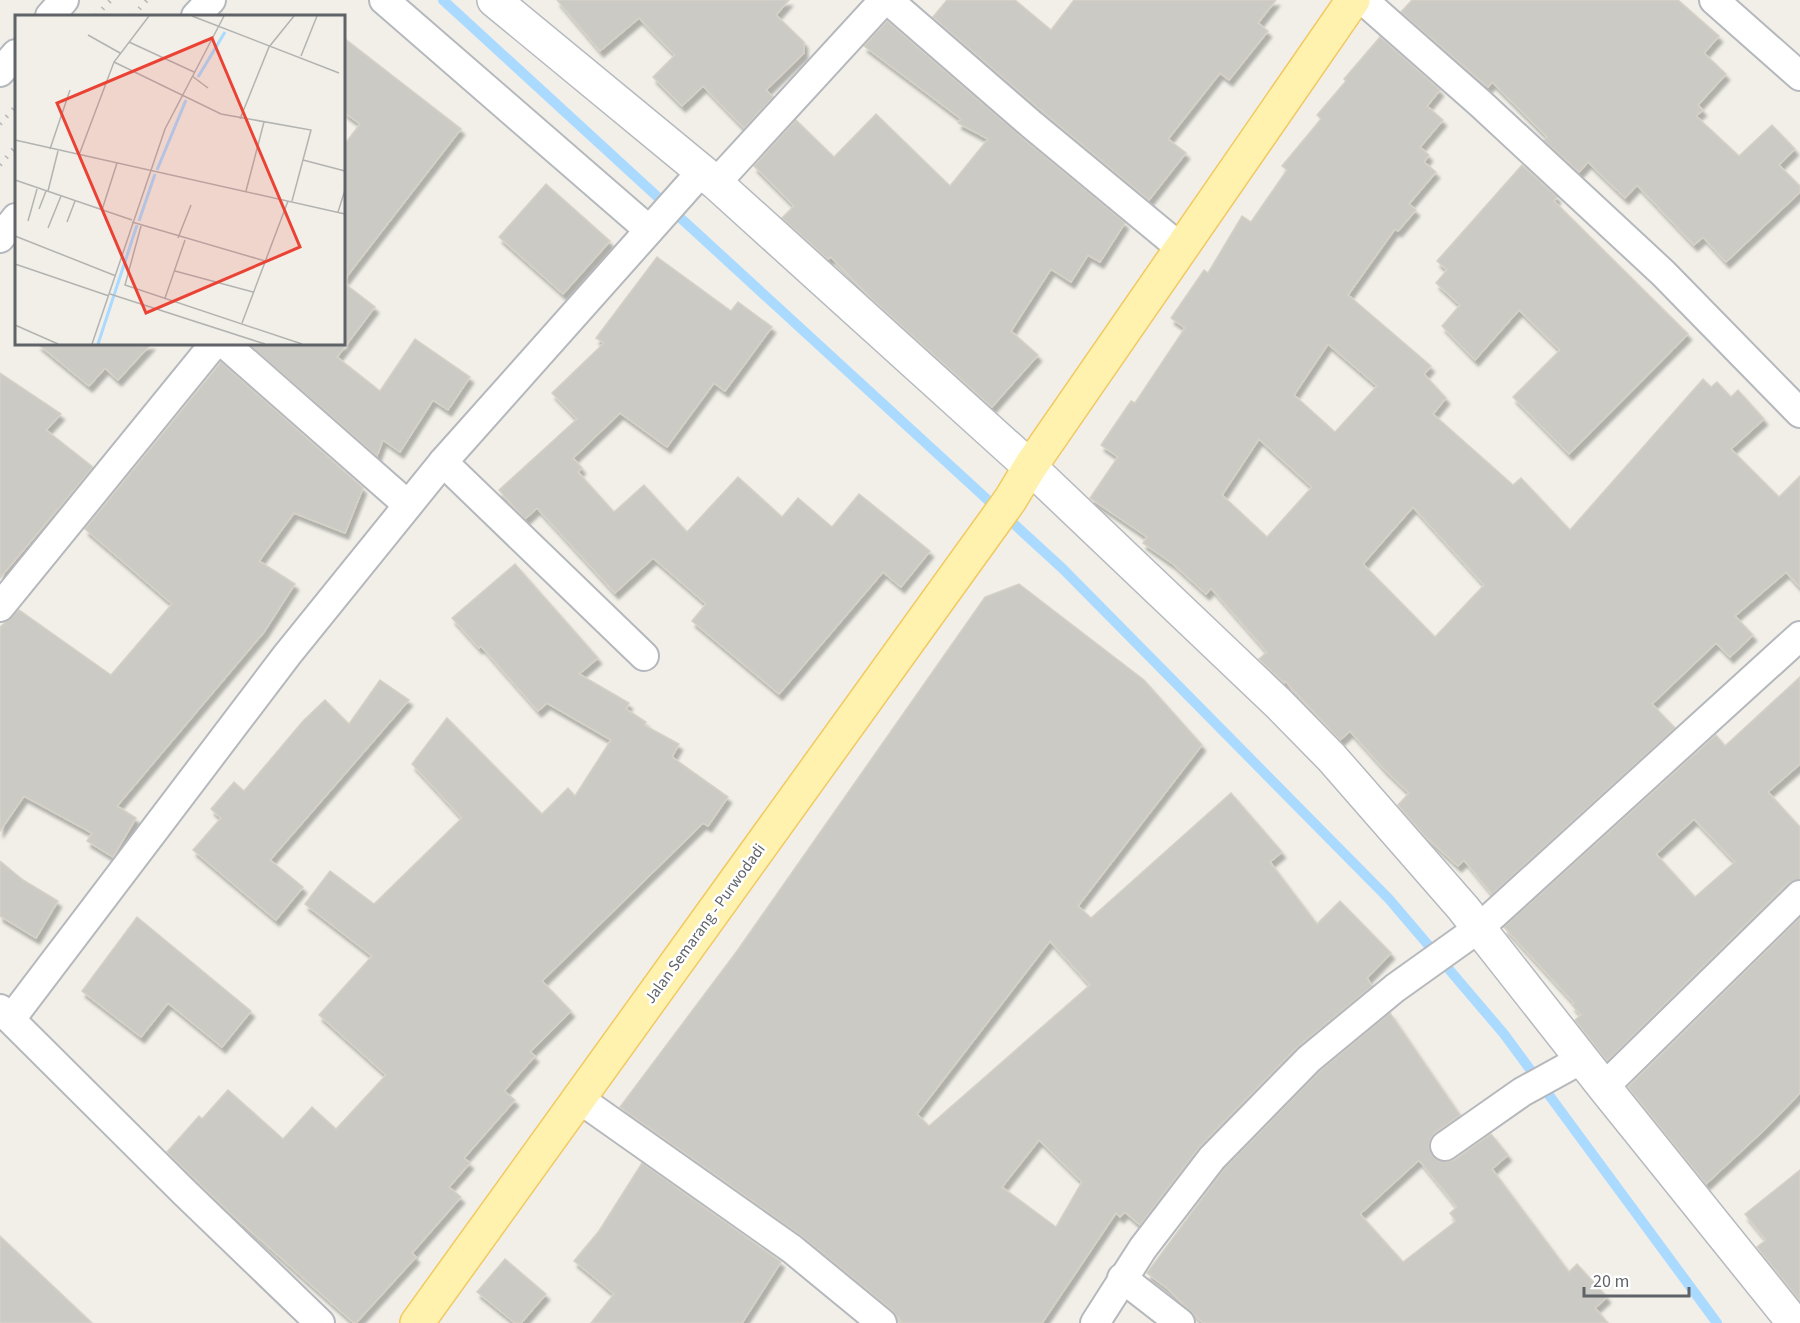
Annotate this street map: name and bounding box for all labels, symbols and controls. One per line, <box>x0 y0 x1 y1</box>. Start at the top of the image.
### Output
inset map <box>15 15 345 345</box>
street label: Jalan Semarang - Purwodadi <box>639 839 770 1008</box>
scale bar <box>1584 1260 1689 1298</box>
text: 20 m <box>1593 1269 1629 1294</box>

